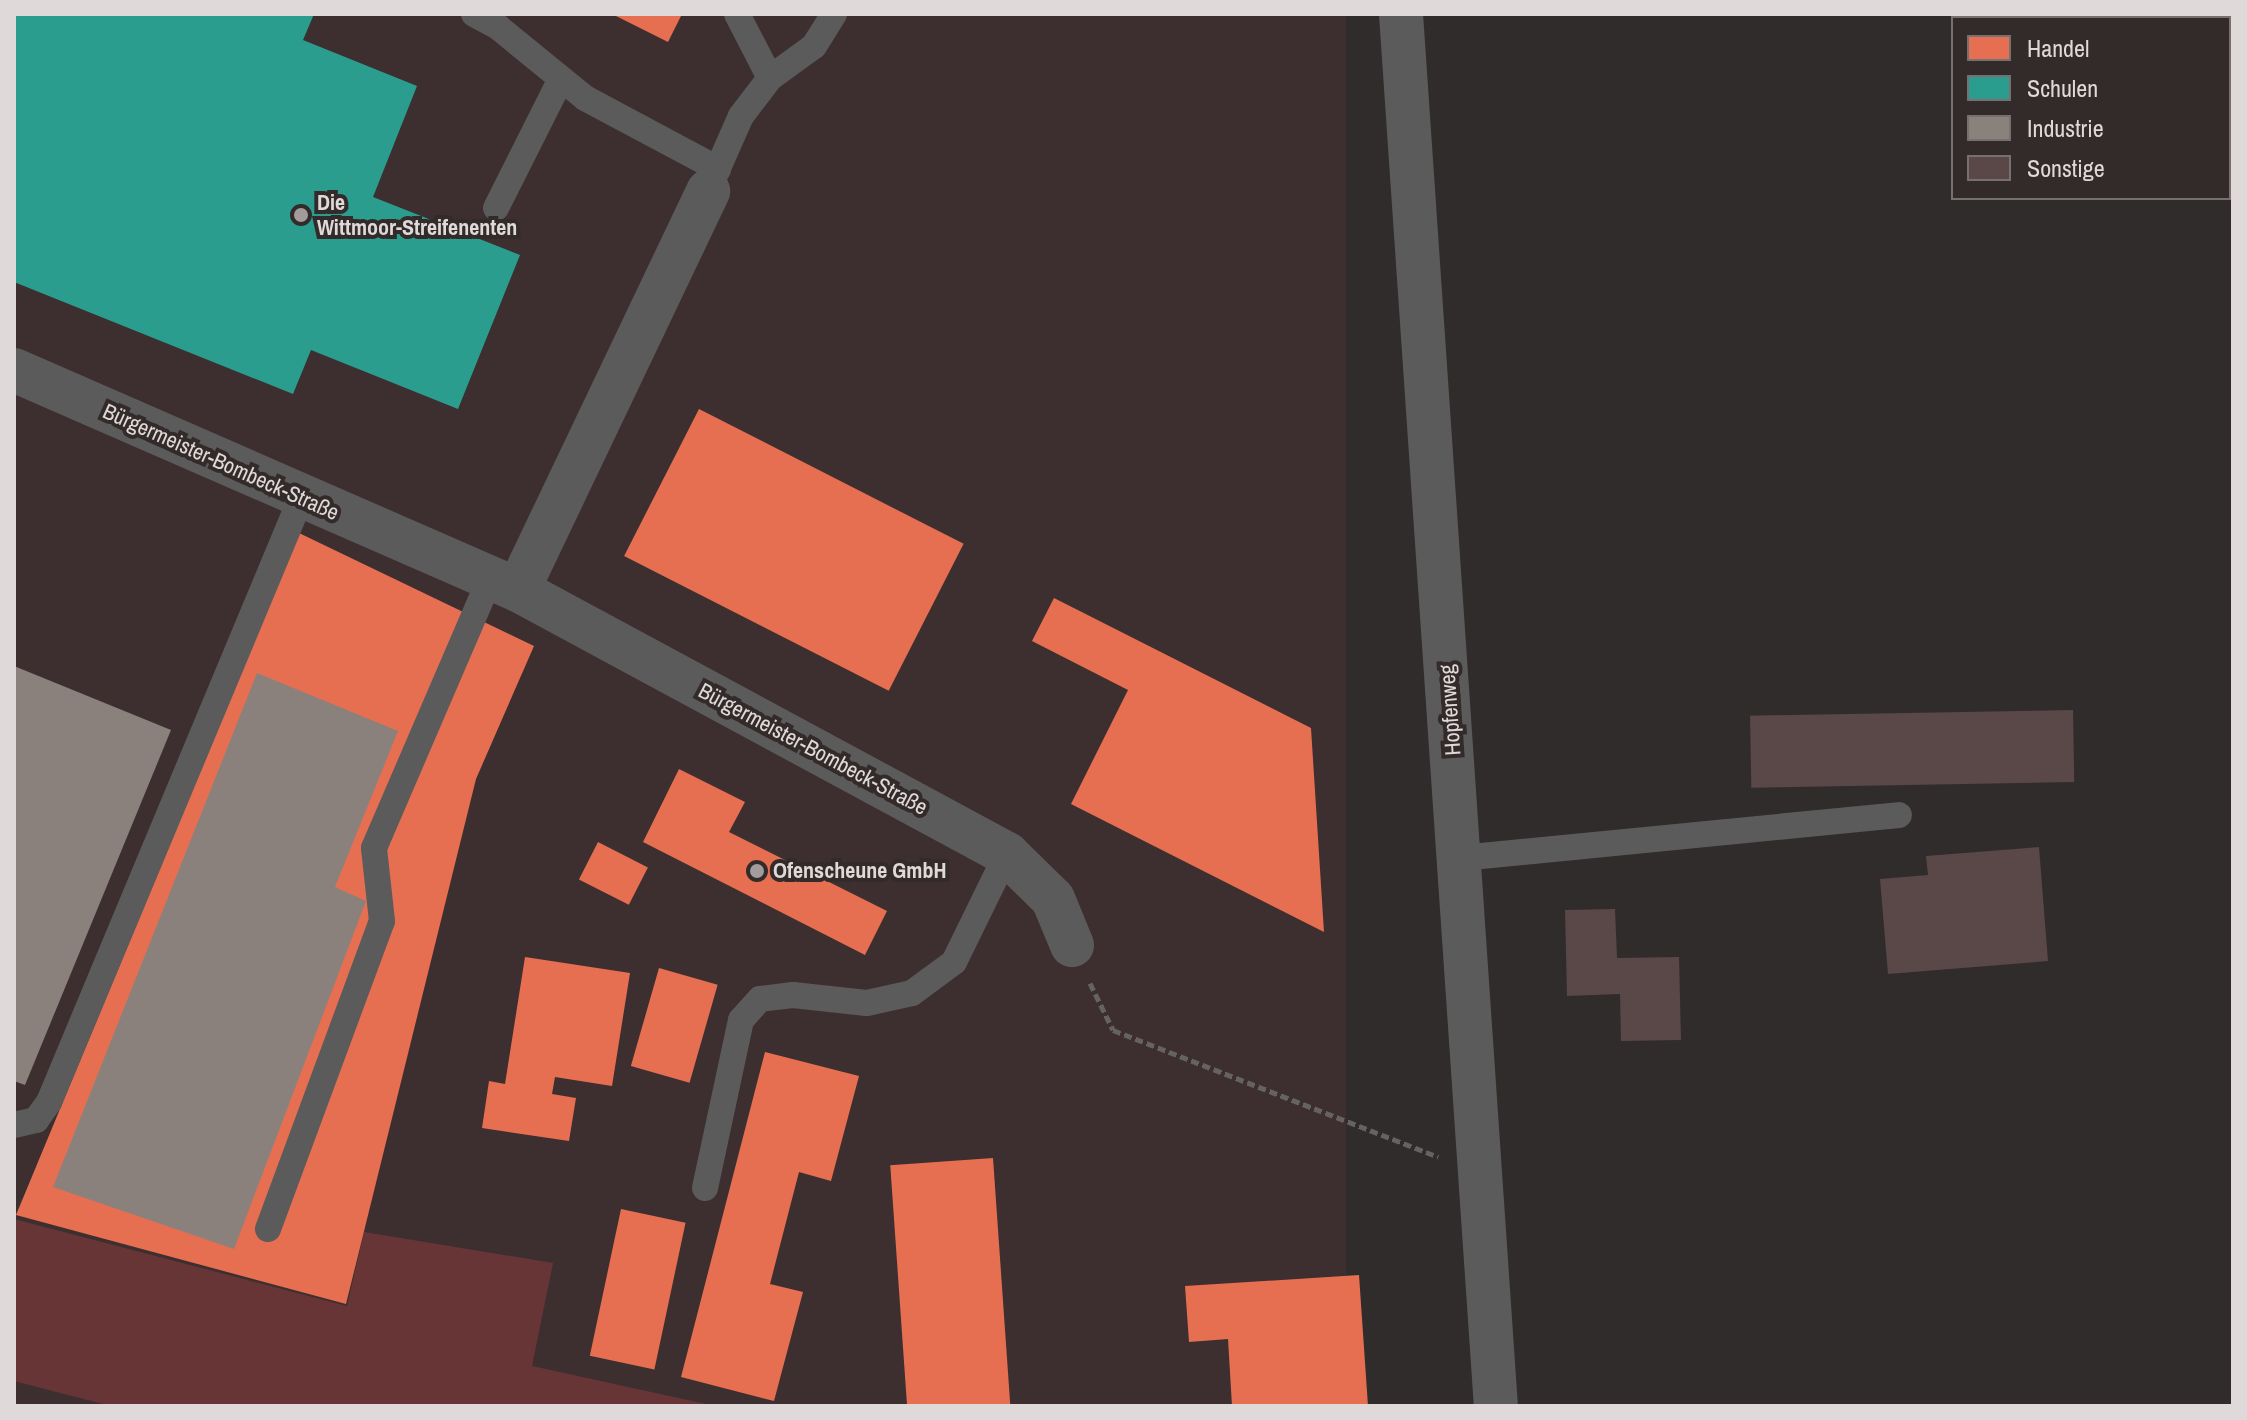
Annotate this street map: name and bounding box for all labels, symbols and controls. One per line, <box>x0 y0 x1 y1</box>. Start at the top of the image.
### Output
legend <box>1951 16 2231 200</box>
text: Handel <box>2027 32 2089 64</box>
text: Schulen <box>2027 72 2098 104</box>
text: Industrie <box>2027 112 2104 144</box>
text: Sonstige <box>2027 152 2105 184</box>
place label: Die Wittmoor-Streifenenten <box>317 189 517 240</box>
marker: Die Wittmoor-Streifenenten <box>292 206 310 224</box>
street label: Bürgermeister-Bombeck-Straße <box>99 398 343 526</box>
street label: Hopfenweg <box>1434 664 1466 756</box>
street label: Bürgermeister-Bombeck-Straße <box>694 677 932 821</box>
place label: Ofenscheune GmbH <box>773 858 946 884</box>
marker: Ofenscheune GmbH <box>748 862 766 880</box>

